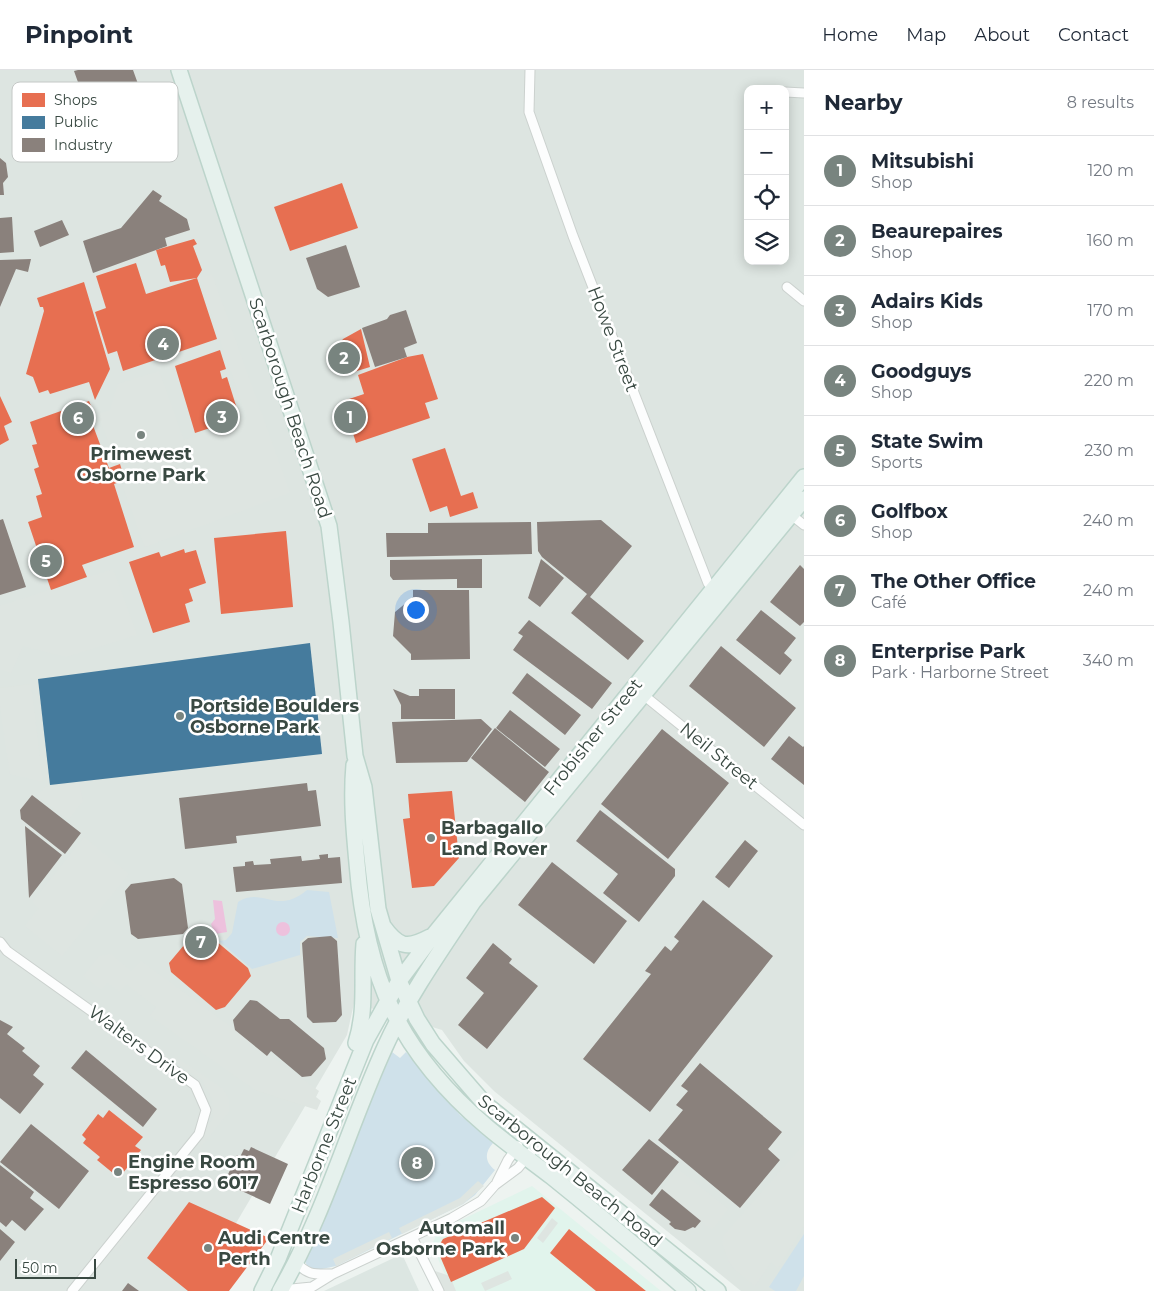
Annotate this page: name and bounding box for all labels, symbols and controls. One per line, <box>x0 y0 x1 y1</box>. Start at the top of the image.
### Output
text: Pinpoint <box>25 20 133 49</box>
text: Home <box>822 24 878 46</box>
text: Map <box>906 24 946 46</box>
text: About <box>974 24 1030 46</box>
text: Contact <box>1058 24 1129 46</box>
legend <box>12 82 178 162</box>
map controls <box>744 85 789 265</box>
button: + <box>744 85 789 130</box>
text: Nearby <box>824 90 903 115</box>
text: Shops <box>54 91 97 109</box>
text: 8 results <box>1067 93 1134 112</box>
text: Public <box>54 113 98 131</box>
button: − <box>744 130 789 175</box>
text: Industry <box>54 136 113 154</box>
text: Mitsubishi <box>871 150 974 173</box>
text: 1 <box>837 161 843 180</box>
text: 120 m <box>1087 161 1134 180</box>
text: Shop <box>871 173 913 192</box>
button: locate <box>744 175 789 220</box>
button: layers <box>744 220 789 265</box>
text: Beaurepaires <box>871 220 1003 243</box>
text: 2 <box>835 231 845 250</box>
text: 160 m <box>1087 231 1134 250</box>
text: Shop <box>871 243 913 262</box>
street label: Howe Street <box>583 283 643 395</box>
text: Adairs Kids <box>871 290 983 313</box>
street label: Scarborough Beach Road <box>244 295 336 521</box>
text: 3 <box>835 301 845 320</box>
text: 170 m <box>1087 301 1134 320</box>
text: Shop <box>871 313 913 332</box>
pin: 4 <box>147 325 179 363</box>
pin: 2 <box>328 339 360 377</box>
text: Goodguys <box>871 360 971 383</box>
text: 4 <box>834 371 846 390</box>
text: 220 m <box>1084 371 1134 390</box>
text: Shop <box>871 383 913 402</box>
pin: 3 <box>206 398 238 436</box>
pin: 1 <box>334 398 366 436</box>
pin: 6 <box>62 399 94 437</box>
marker: Primewest Osborne Park <box>135 429 147 441</box>
text: State Swim <box>871 430 983 453</box>
text: 5 <box>835 441 845 460</box>
text: 230 m <box>1084 441 1134 460</box>
place label: Primewest Osborne Park <box>76 443 206 486</box>
text: Sports <box>871 453 923 472</box>
text: Golfbox <box>871 500 948 523</box>
text: 6 <box>835 511 845 530</box>
text: 240 m <box>1083 511 1134 530</box>
text: Shop <box>871 523 913 542</box>
pin: 5 <box>30 542 62 580</box>
text: The Other Office <box>871 570 1036 593</box>
text: 7 <box>835 581 845 600</box>
text: 240 m <box>1083 581 1134 600</box>
text: Café <box>871 593 907 612</box>
your location <box>403 597 429 623</box>
text: Enterprise Park <box>871 640 1025 663</box>
text: 8 <box>835 651 845 670</box>
text: 340 m <box>1083 651 1134 670</box>
text: Park · Harborne Street <box>871 663 1049 682</box>
street label: Frobisher Street <box>539 674 647 800</box>
place label: Portside Boulders Osborne Park <box>190 695 359 738</box>
marker: Portside Boulders Osborne Park <box>174 710 186 722</box>
street label: Neil Street <box>675 718 763 794</box>
place label: Barbagallo Land Rover <box>441 817 548 860</box>
marker: Barbagallo Land Rover <box>425 832 437 844</box>
pin: 7 <box>185 923 217 961</box>
street label: Walters Drive <box>84 1001 194 1089</box>
street label: Harborne Street <box>287 1074 361 1216</box>
street label: Scarborough Beach Road <box>473 1090 667 1252</box>
pin: 8 <box>401 1144 433 1182</box>
place label: Engine Room Espresso 6017 <box>128 1151 259 1194</box>
marker: Engine Room Espresso 6017 <box>112 1166 124 1178</box>
place label: Automall Osborne Park <box>376 1217 505 1260</box>
place label: Audi Centre Perth <box>217 1227 330 1270</box>
marker: Automall Osborne Park <box>509 1232 521 1244</box>
marker: Audi Centre Perth <box>202 1242 214 1254</box>
scale bar <box>15 1256 96 1279</box>
text: 50 m <box>22 1259 58 1277</box>

